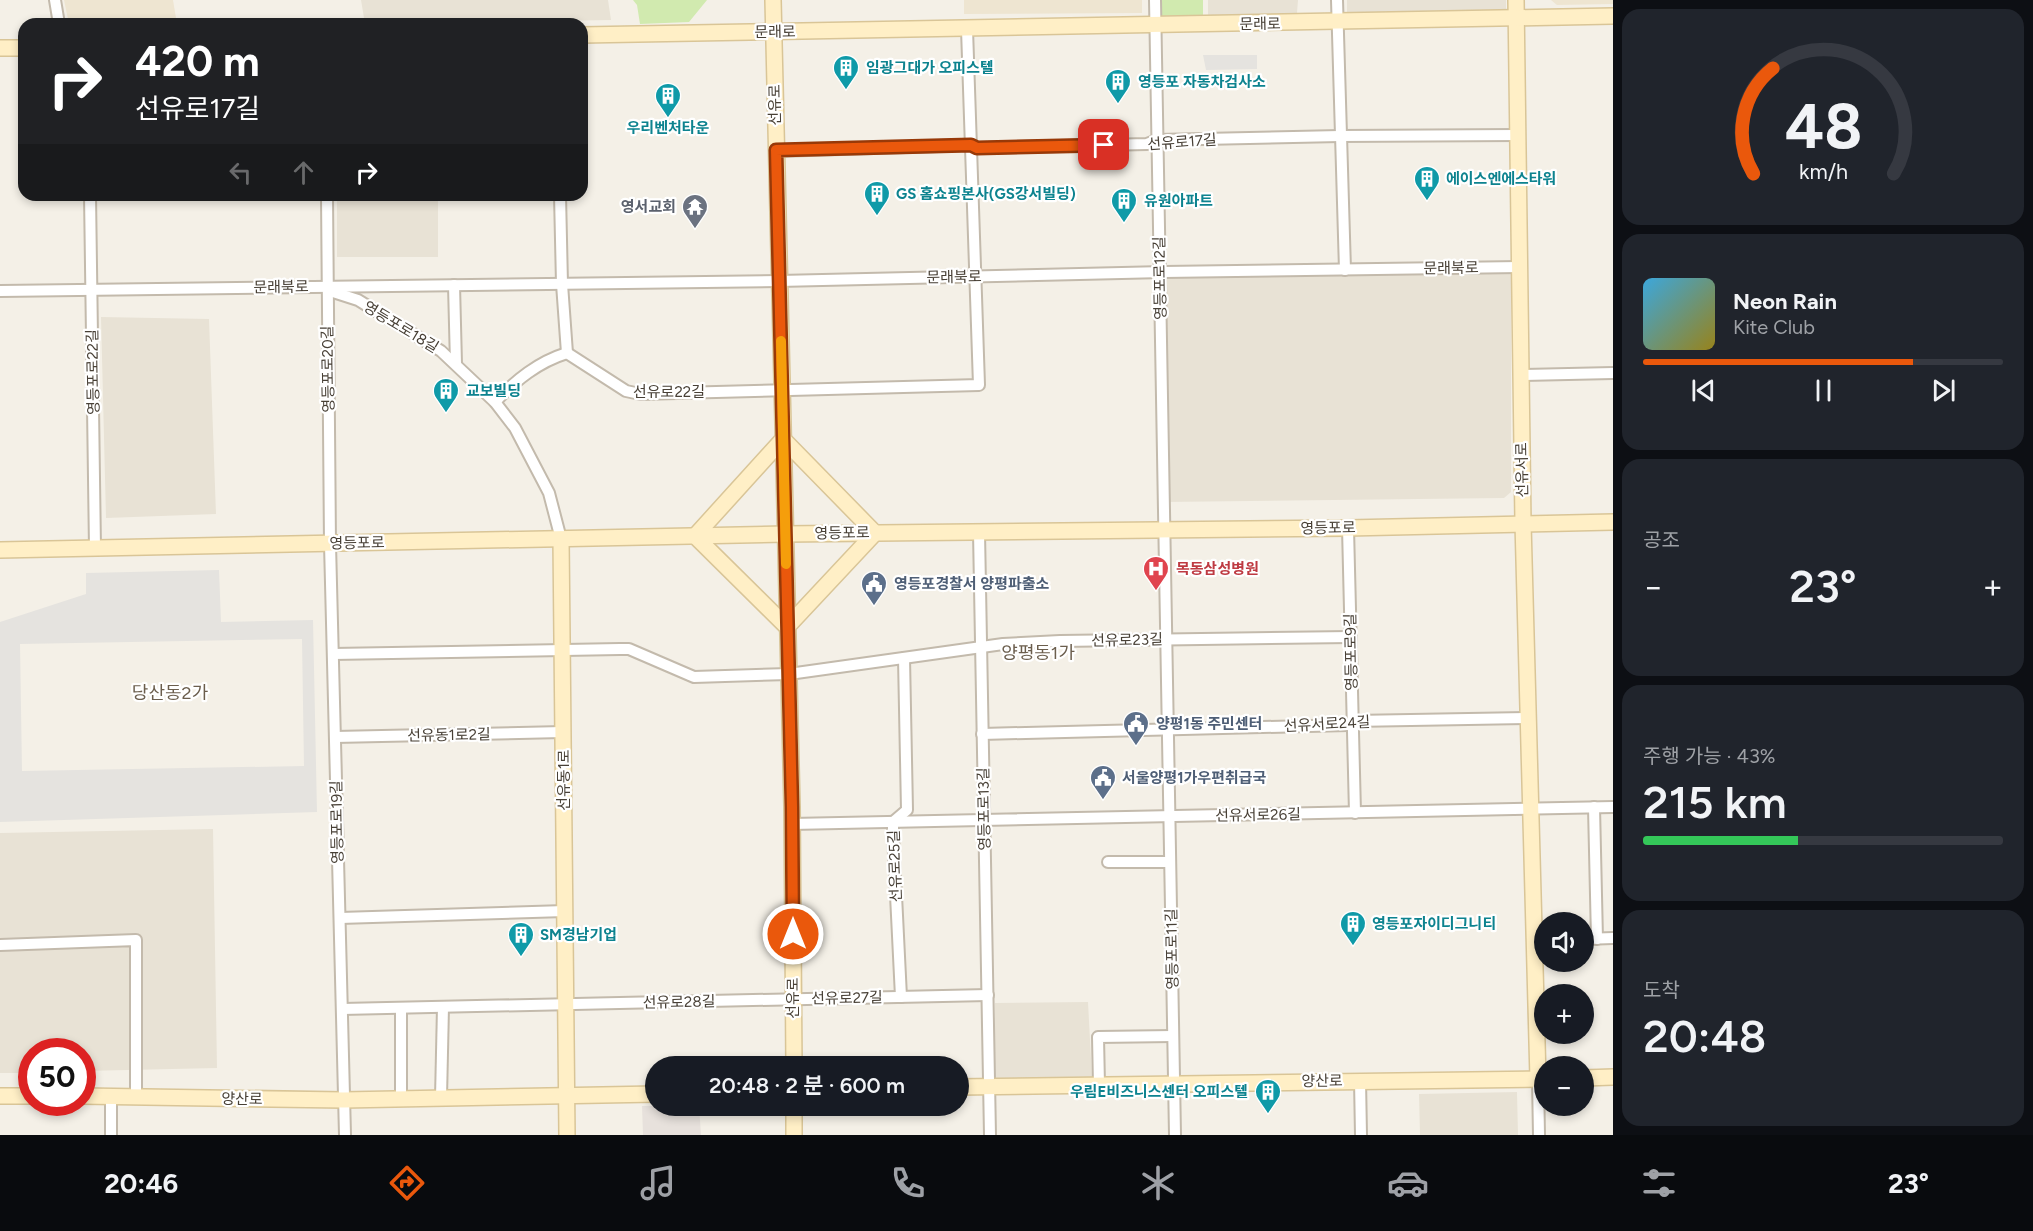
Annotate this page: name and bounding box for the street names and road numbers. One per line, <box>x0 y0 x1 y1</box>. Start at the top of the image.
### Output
street label: 문래로 <box>1239 15 1281 33</box>
street label: 문래로 <box>754 23 796 41</box>
street label: 선유로 <box>766 84 784 126</box>
street label: 선유로17길 <box>1147 131 1217 153</box>
street label: 영등포로12길 <box>1150 236 1170 320</box>
street label: 문래북로 <box>1423 259 1479 277</box>
street label: 문래북로 <box>926 268 982 286</box>
street label: 문래북로 <box>253 278 309 296</box>
street label: 영등포로18길 <box>360 298 442 356</box>
street label: 영등포로20길 <box>318 325 338 413</box>
street label: 영등포로22길 <box>83 329 103 415</box>
street label: 선유로22길 <box>633 383 705 401</box>
street label: 선유서로 <box>1513 442 1531 498</box>
street label: 영등포로 <box>1300 519 1356 537</box>
street label: 영등포로 <box>814 524 870 542</box>
street label: 영등포로 <box>329 534 385 552</box>
street label: 영등포로9길 <box>1341 613 1361 691</box>
street label: 선유로23길 <box>1091 630 1163 650</box>
street label: 선유서로24길 <box>1283 713 1371 735</box>
street label: 선유동1로2길 <box>407 725 491 745</box>
street label: 선유동1로 <box>555 749 573 811</box>
street label: 영등포로13길 <box>974 767 994 851</box>
street label: 영등포로19길 <box>327 780 347 864</box>
street label: 선유서로26길 <box>1215 805 1301 825</box>
street label: 선유로25길 <box>885 830 905 902</box>
street label: 영등포로11길 <box>1162 908 1182 990</box>
street label: 선유로 <box>784 977 802 1019</box>
street label: 선유로27길 <box>811 988 883 1008</box>
street label: 선유로28길 <box>642 992 716 1012</box>
street label: 양산로 <box>1301 1072 1343 1090</box>
street label: 양산로 <box>221 1090 263 1108</box>

